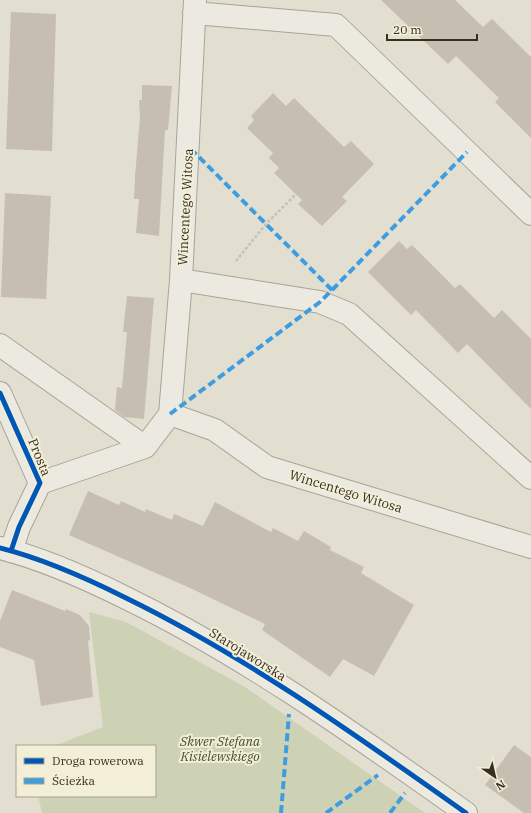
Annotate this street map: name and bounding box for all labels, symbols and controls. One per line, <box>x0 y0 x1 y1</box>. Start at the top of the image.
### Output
scale bar <box>387 16 477 42</box>
text: 20 m <box>393 22 422 37</box>
street label: Wincentego Witosa <box>174 148 197 266</box>
street label: Prosta <box>24 436 55 478</box>
street label: Wincentego Witosa <box>287 466 404 517</box>
street label: Starojaworska <box>206 624 289 685</box>
park label: Skwer Stefana Kisielewskiego <box>179 733 260 765</box>
legend <box>16 745 156 797</box>
text: Droga rowerowa <box>52 753 144 768</box>
north arrow <box>475 757 515 797</box>
text: Ścieżka <box>52 773 96 788</box>
text: N <box>493 777 508 794</box>

